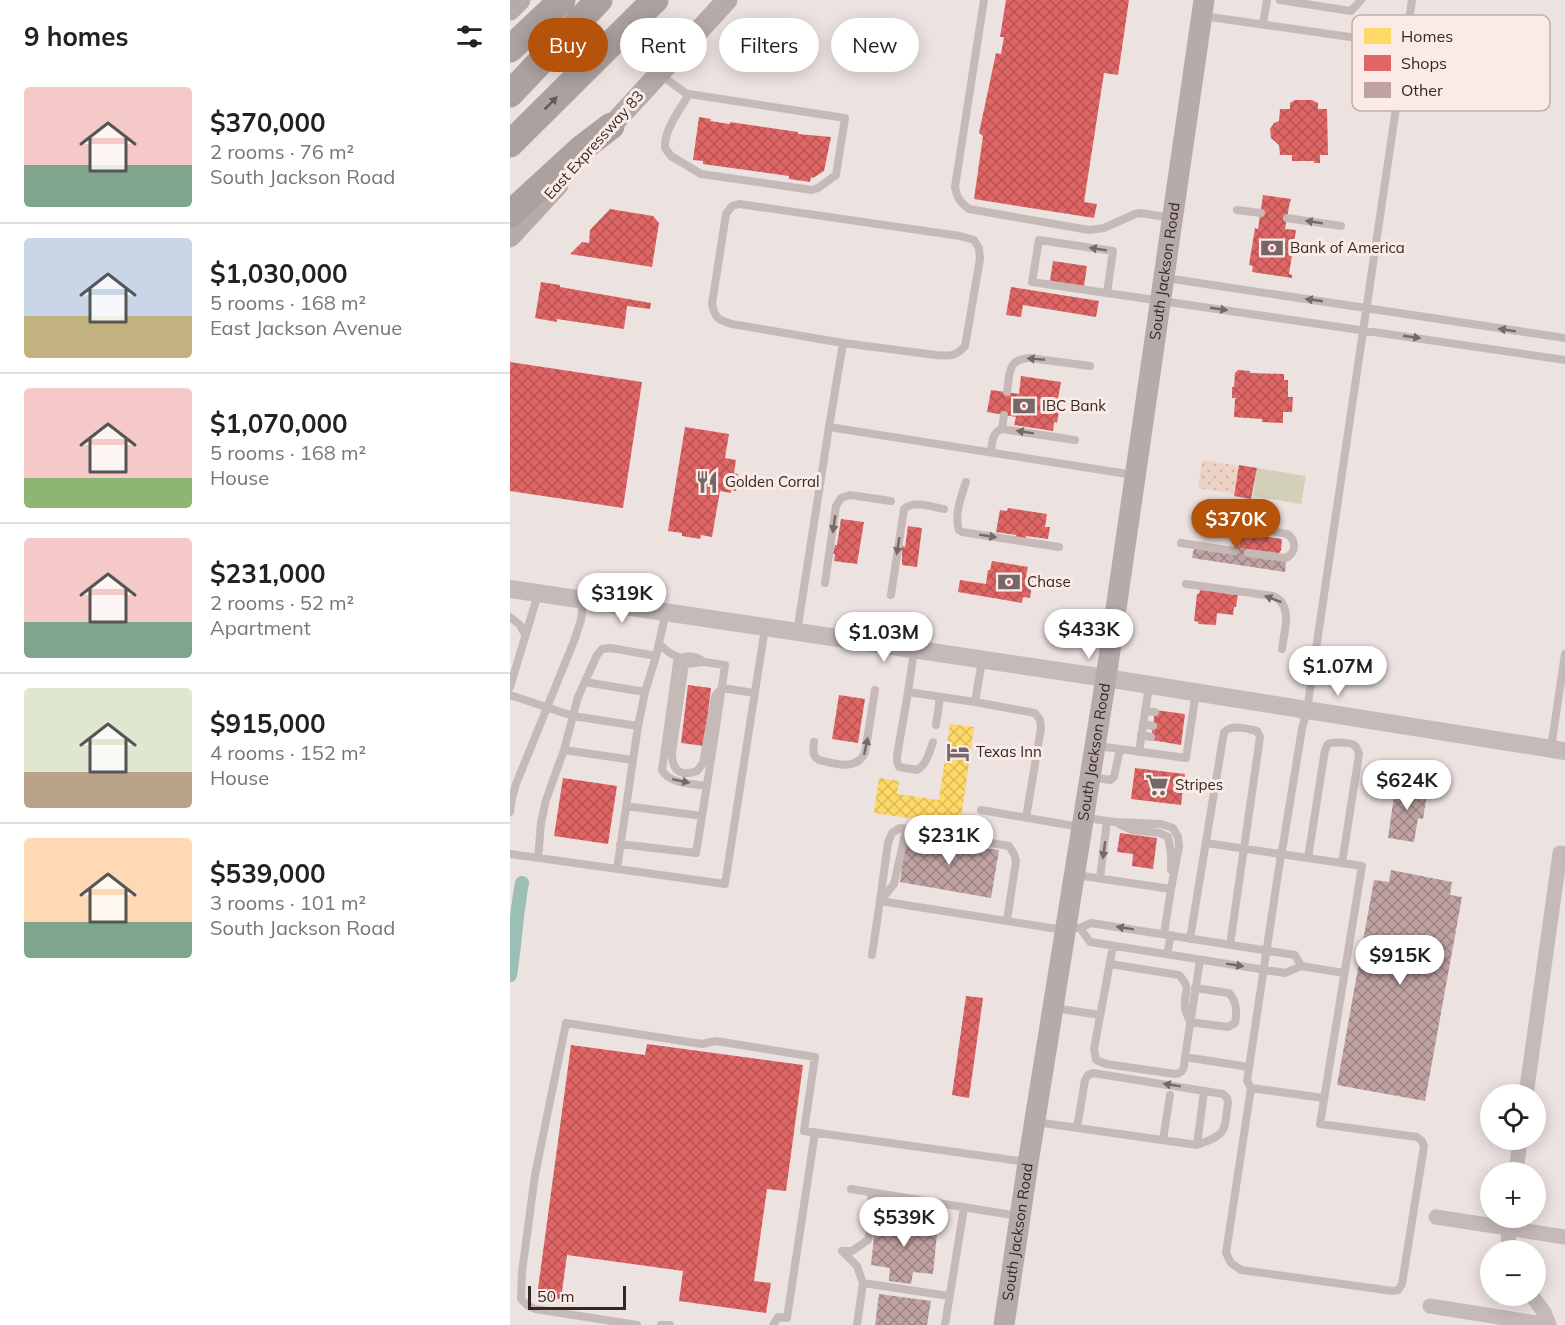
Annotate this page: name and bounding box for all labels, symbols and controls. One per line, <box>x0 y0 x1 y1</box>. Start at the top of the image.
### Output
legend <box>1352 15 1550 111</box>
chip: Buy <box>528 18 608 72</box>
chip: Rent <box>620 18 707 72</box>
chip: Filters <box>719 18 819 72</box>
chip: New <box>831 18 919 72</box>
text: 9 homes <box>24 20 128 53</box>
icon: filters <box>453 20 486 53</box>
text: Homes <box>1401 26 1453 46</box>
text: Shops <box>1401 53 1447 73</box>
text: Other <box>1401 80 1443 100</box>
street label: East Expressway 83 <box>540 86 648 203</box>
one-way arrow <box>544 96 559 110</box>
text: $370,000 <box>210 106 326 139</box>
icon: home <box>72 111 144 183</box>
text: 2 rooms · 76 m² <box>210 139 354 164</box>
text: South Jackson Road <box>210 164 395 189</box>
street label: South Jackson Road <box>1145 201 1184 341</box>
one-way arrow <box>1304 217 1323 226</box>
bank icon: Bank of America <box>1259 235 1285 261</box>
place label: Bank of America <box>1290 238 1405 257</box>
one-way arrow <box>1088 244 1107 253</box>
text: $1,030,000 <box>210 257 348 290</box>
icon: home <box>72 262 144 334</box>
text: 5 rooms · 168 m² <box>210 290 366 315</box>
one-way arrow <box>1305 296 1324 305</box>
one-way arrow <box>1209 304 1228 313</box>
text: East Jackson Avenue <box>210 315 402 340</box>
one-way arrow <box>1498 325 1517 334</box>
one-way arrow <box>1402 333 1421 342</box>
one-way arrow <box>1027 354 1046 364</box>
bank icon: IBC Bank <box>1011 393 1037 419</box>
place label: IBC Bank <box>1042 396 1106 415</box>
text: $1,070,000 <box>210 407 348 440</box>
icon: home <box>72 412 144 484</box>
one-way arrow <box>1015 428 1034 437</box>
text: 5 rooms · 168 m² <box>210 440 366 465</box>
text: House <box>210 465 269 490</box>
restaurant icon: Golden Corral <box>694 469 720 495</box>
place label: Golden Corral <box>725 472 820 491</box>
pin: $370K <box>1194 499 1278 550</box>
text: $370K <box>1205 506 1267 531</box>
one-way arrow <box>829 515 838 534</box>
one-way arrow <box>979 532 998 541</box>
one-way arrow <box>894 537 903 556</box>
text: $231,000 <box>210 557 326 590</box>
icon: home <box>72 562 144 634</box>
bank icon: Chase <box>996 569 1022 595</box>
place label: Chase <box>1027 572 1071 591</box>
pin: $319K <box>580 573 664 624</box>
text: $319K <box>591 580 653 605</box>
text: 2 rooms · 52 m² <box>210 590 354 615</box>
one-way arrow <box>1263 593 1281 603</box>
pin: $433K <box>1047 609 1131 660</box>
pin: $1.03M <box>835 612 933 663</box>
text: Apartment <box>210 615 311 640</box>
text: $433K <box>1058 616 1120 641</box>
text: $1.03M <box>849 619 919 644</box>
pin: $1.07M <box>1289 646 1387 697</box>
text: $1.07M <box>1303 653 1373 678</box>
street label: South Jackson Road <box>1073 682 1114 822</box>
text: $915,000 <box>210 707 326 740</box>
icon: home <box>72 712 144 784</box>
one-way arrow <box>862 736 871 755</box>
hotel icon: Texas Inn <box>945 739 971 765</box>
text: 4 rooms · 152 m² <box>210 740 366 765</box>
place label: Texas Inn <box>976 742 1042 761</box>
pin: $624K <box>1365 760 1449 811</box>
text: House <box>210 765 269 790</box>
text: $624K <box>1376 767 1438 792</box>
supermarket icon: Stripes <box>1144 772 1170 798</box>
place label: Stripes <box>1175 775 1223 794</box>
one-way arrow <box>672 777 690 787</box>
pin: $231K <box>907 815 991 866</box>
text: $231K <box>918 822 980 847</box>
one-way arrow <box>1099 840 1108 859</box>
text: $539,000 <box>210 857 326 890</box>
icon: home <box>72 862 144 934</box>
text: 3 rooms · 101 m² <box>210 890 366 915</box>
text: South Jackson Road <box>210 915 395 940</box>
one-way arrow <box>1115 924 1134 933</box>
pin: $915K <box>1358 935 1442 986</box>
text: $915K <box>1369 942 1431 967</box>
one-way arrow <box>1225 961 1244 970</box>
one-way arrow <box>1163 1081 1182 1090</box>
map controls <box>1480 1084 1546 1306</box>
button: locate <box>1480 1084 1546 1150</box>
street label: South Jackson Road <box>998 1162 1037 1302</box>
button: + <box>1480 1162 1546 1228</box>
pin: $539K <box>862 1197 946 1248</box>
text: $539K <box>873 1204 935 1229</box>
button: − <box>1480 1240 1546 1306</box>
scale bar <box>528 1283 626 1310</box>
text: 50 m <box>537 1286 574 1306</box>

